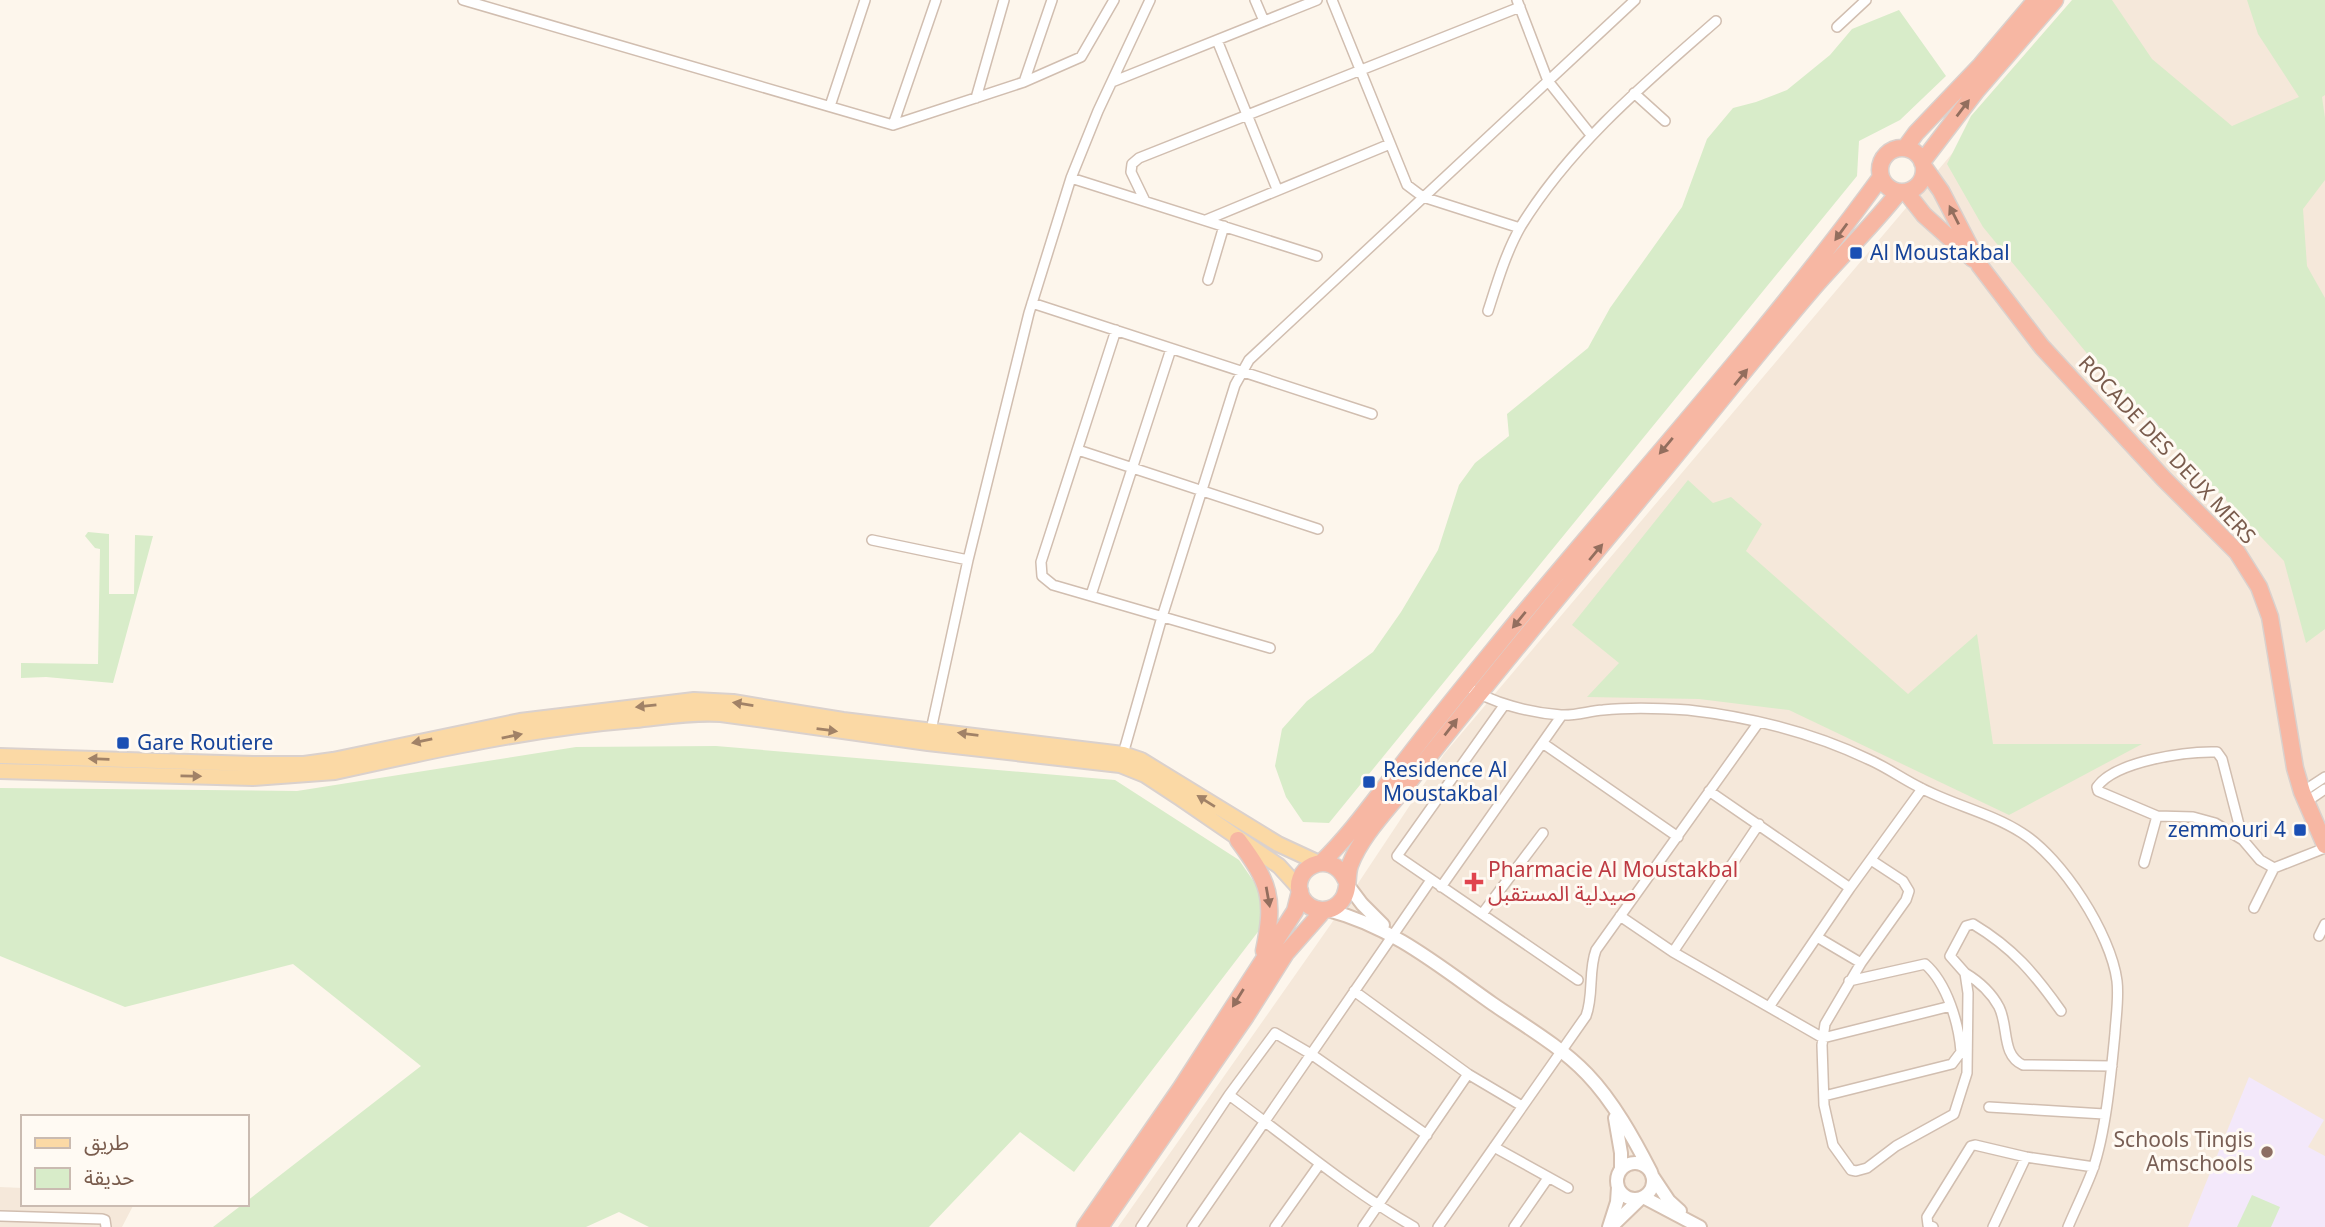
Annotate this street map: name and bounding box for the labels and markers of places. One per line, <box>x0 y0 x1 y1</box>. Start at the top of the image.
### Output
place label: Al Moustakbal <box>1870 238 2010 266</box>
marker: Al Moustakbal <box>1848 245 1864 261</box>
place label: Gare Routiere <box>137 728 273 756</box>
marker: Gare Routiere <box>115 735 131 751</box>
place label: Residence Al Moustakbal <box>1383 755 1507 807</box>
marker: Residence Al Moustakbal <box>1361 774 1377 790</box>
place label: zemmouri 4 <box>2168 815 2286 843</box>
marker: zemmouri 4 <box>2292 822 2308 838</box>
place label: Pharmacie Al Moustakbal صيدلية المستقبل <box>1488 855 1738 907</box>
marker: Pharmacie Al Moustakbal صيدلية المستقبل <box>1466 874 1482 890</box>
place label: Schools Tingis Amschools <box>2114 1125 2253 1177</box>
marker: Schools Tingis Amschools <box>2259 1144 2275 1160</box>

